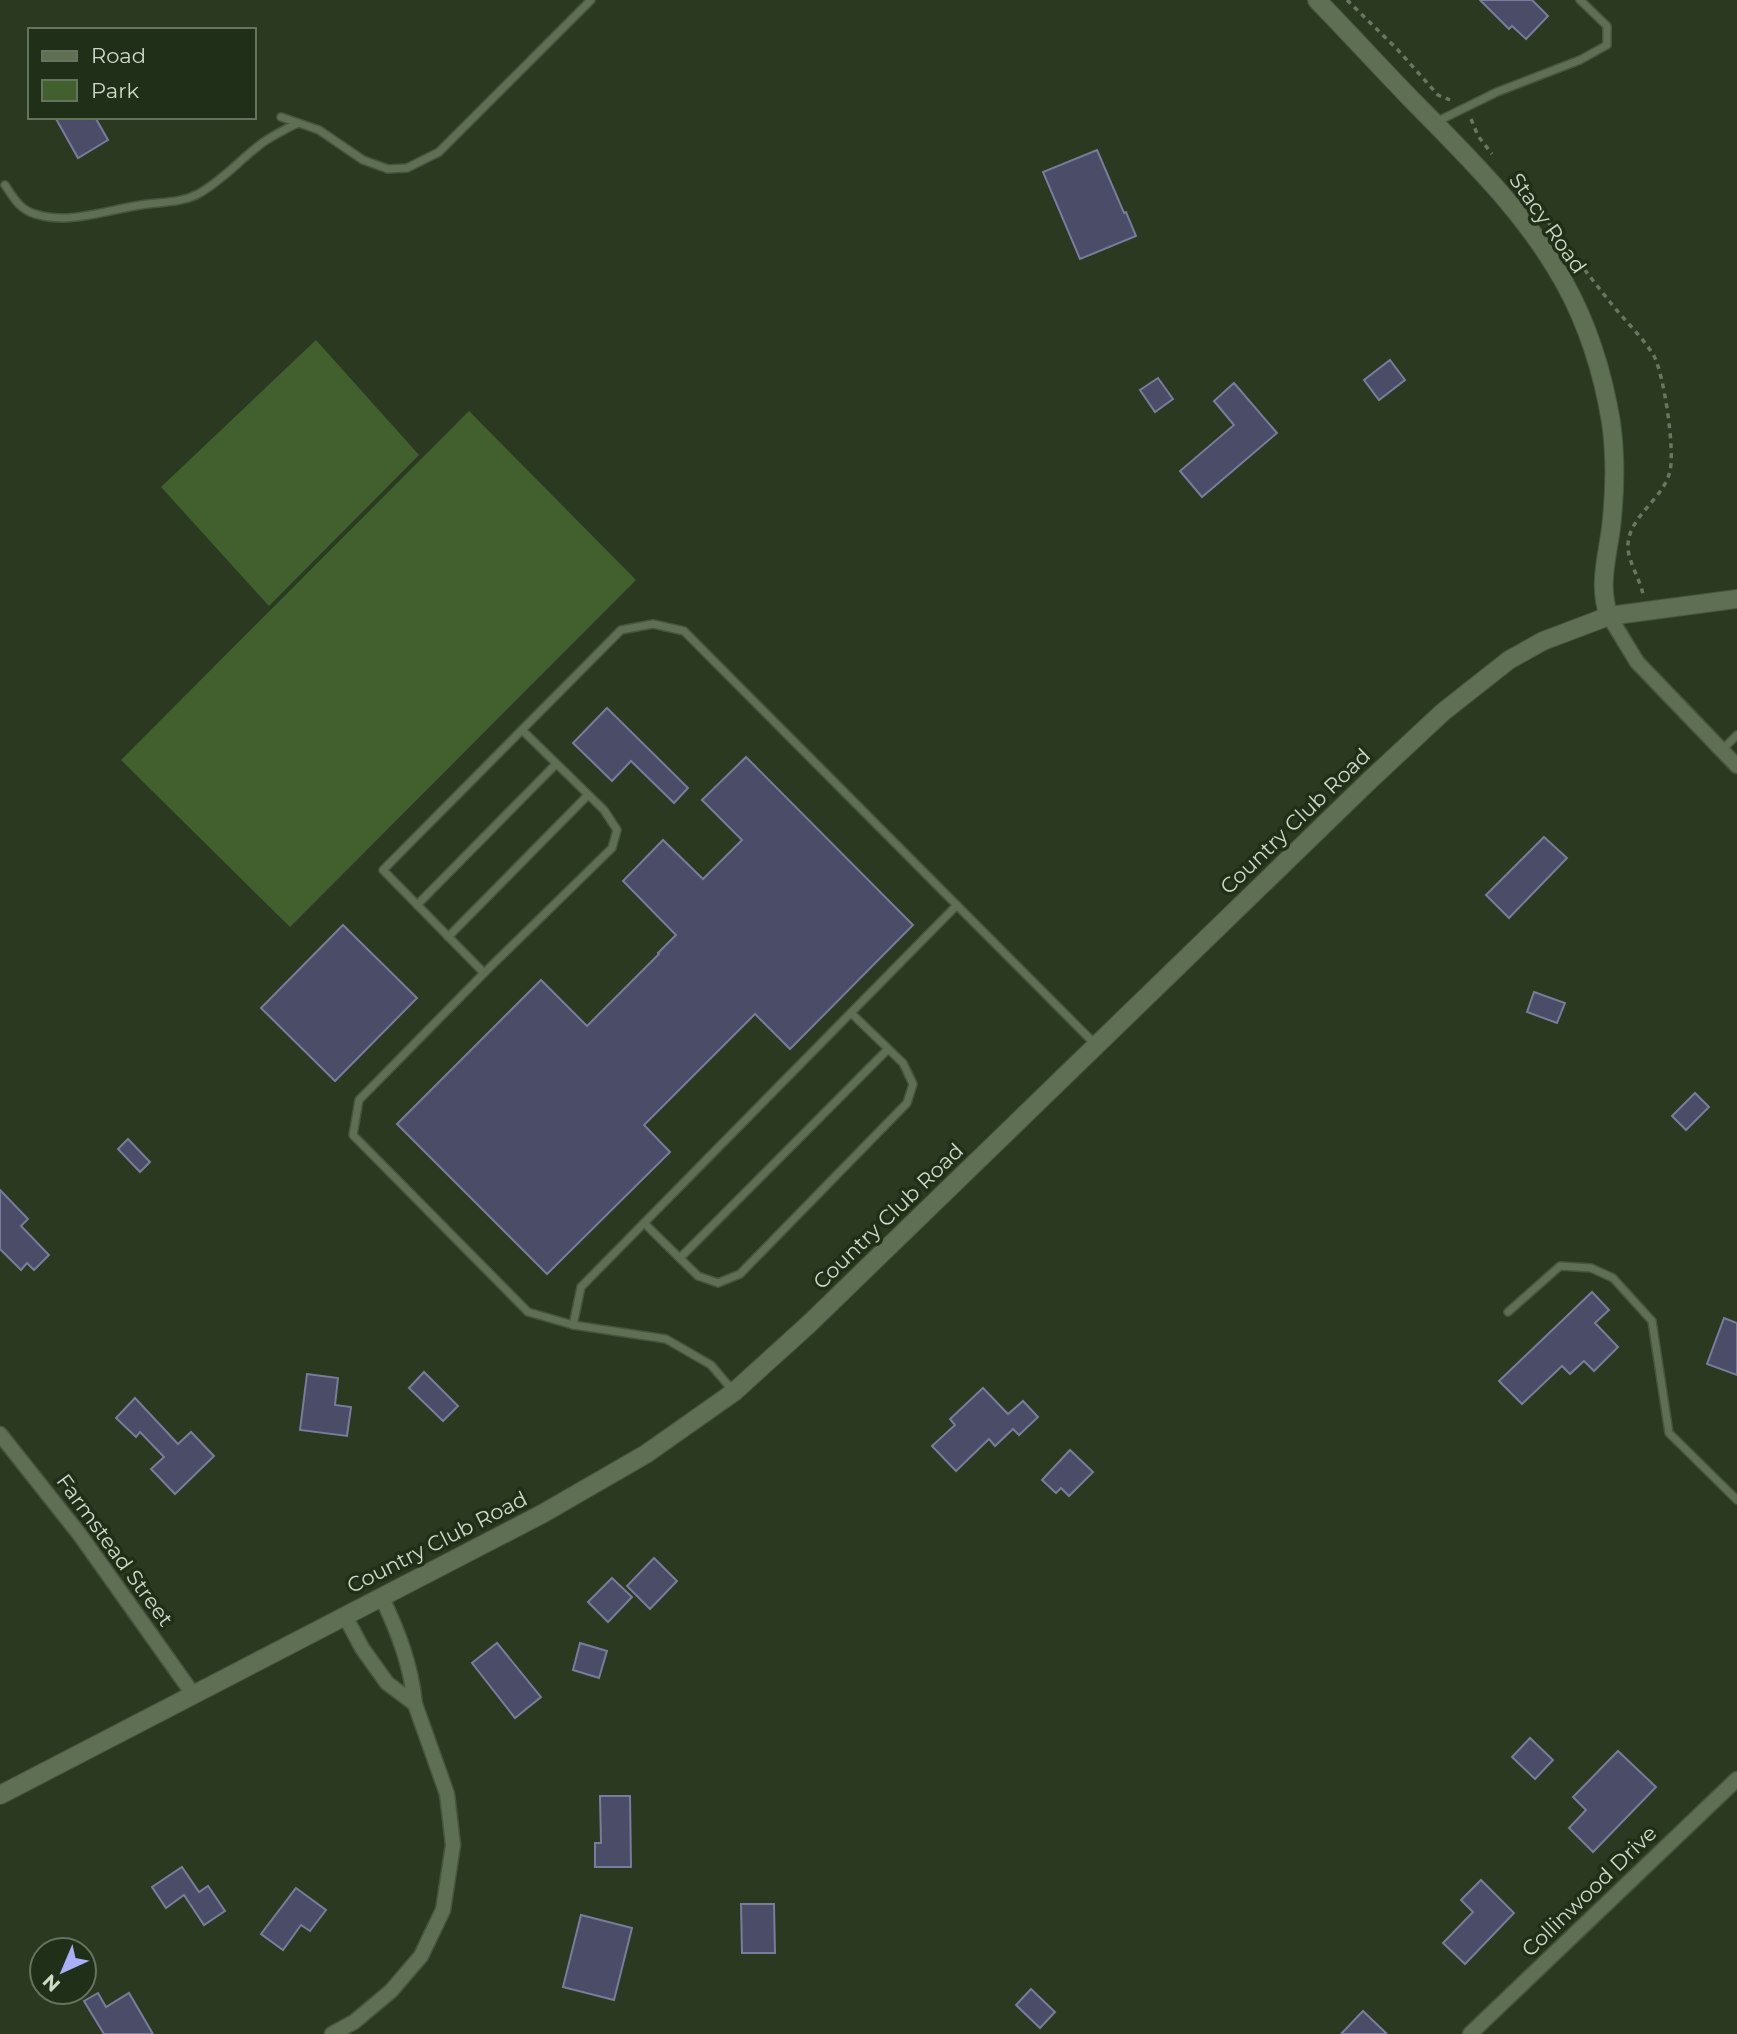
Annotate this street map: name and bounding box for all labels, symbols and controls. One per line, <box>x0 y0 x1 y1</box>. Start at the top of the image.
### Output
legend <box>28 28 256 119</box>
text: Road <box>91 43 146 68</box>
text: Park <box>91 78 139 103</box>
street label: Stacy Road <box>1504 168 1592 278</box>
street label: Country Club Road <box>1215 743 1375 899</box>
street label: Country Club Road <box>808 1138 968 1294</box>
street label: Farmstead Street <box>51 1469 179 1631</box>
street label: Country Club Road <box>343 1486 531 1598</box>
street label: Collinwood Drive <box>1516 1820 1662 1962</box>
north arrow <box>28 1936 98 2006</box>
text: N <box>38 1969 65 1996</box>

